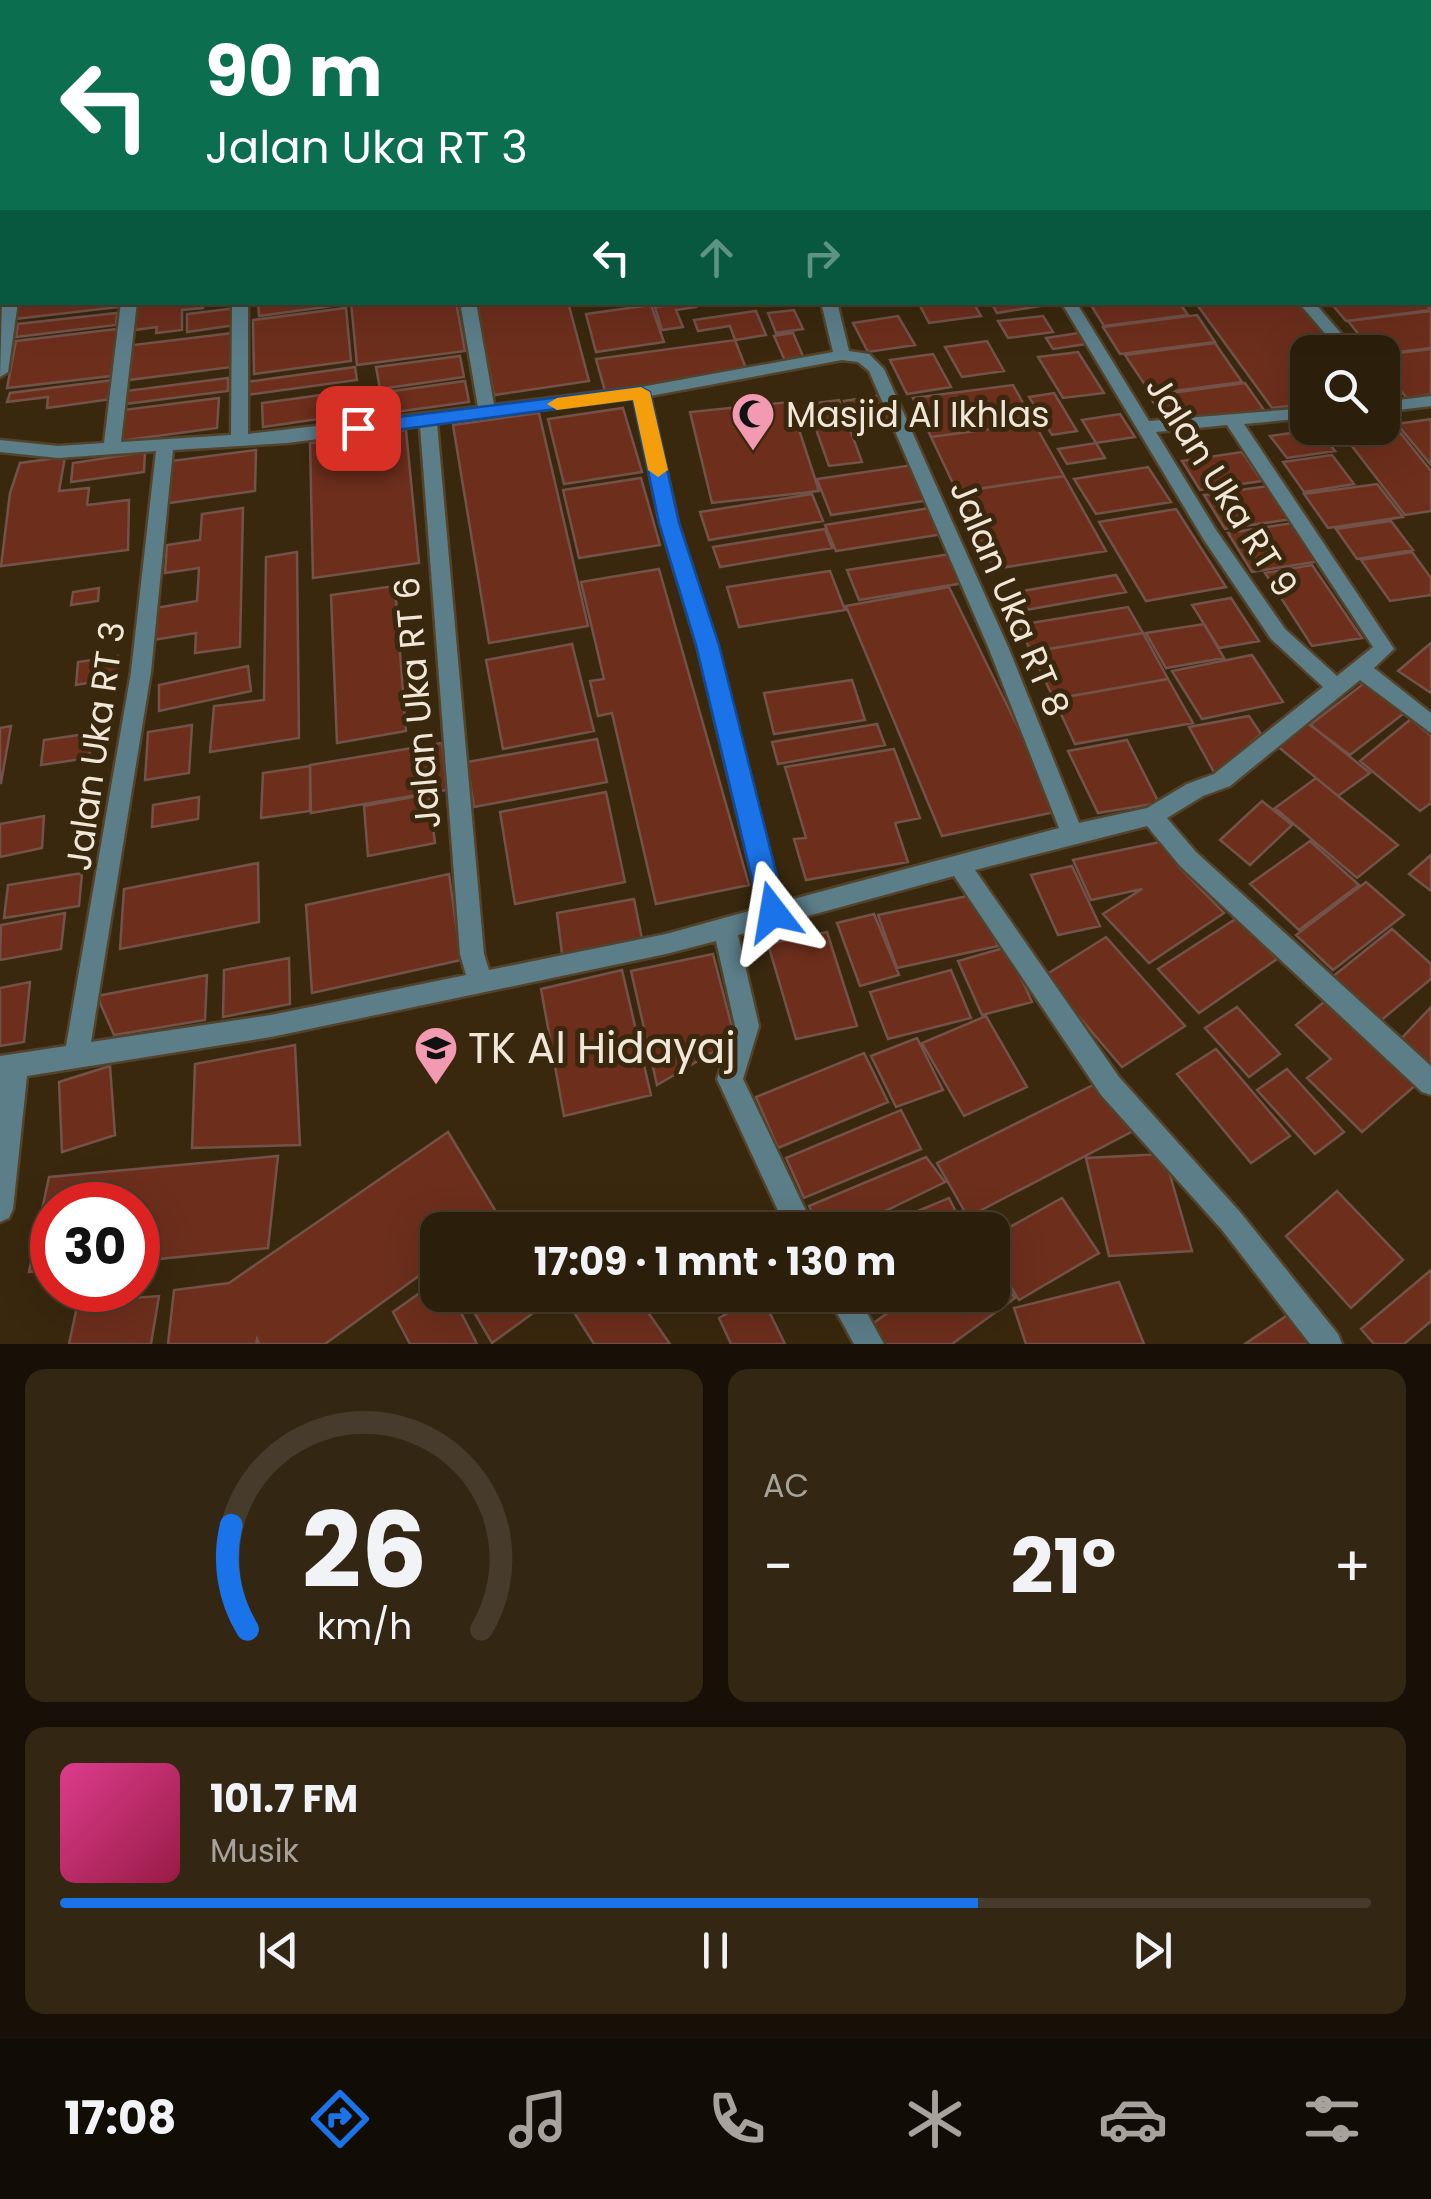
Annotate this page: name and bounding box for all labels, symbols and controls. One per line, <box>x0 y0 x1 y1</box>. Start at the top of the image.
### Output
text: 90 m <box>205 22 383 121</box>
icon: left <box>40 40 170 170</box>
text: Jalan Uka RT 3 <box>205 116 528 179</box>
icon: left <box>584 230 639 285</box>
icon: ahead <box>689 230 744 285</box>
icon: right <box>794 230 849 285</box>
map controls <box>1290 335 1400 445</box>
button: search <box>1290 335 1400 445</box>
street label: Jalan Uka RT 9 <box>1134 366 1310 606</box>
pin <box>316 386 401 471</box>
place label: Masjid Al Ikhlas <box>786 390 1049 439</box>
mosque icon: Masjid Al Ikhlas <box>730 391 776 452</box>
icon: arrive <box>331 401 386 456</box>
street label: Jalan Uka RT 8 <box>938 472 1082 724</box>
street label: Jalan Uka RT 6 <box>382 575 452 831</box>
street label: Jalan Uka RT 3 <box>53 618 137 874</box>
position arrow <box>721 860 825 964</box>
place label: TK Al Hidayaj <box>468 1019 736 1078</box>
school or university icon: TK Al Hidayaj <box>413 1025 459 1086</box>
speed limit sign: 30 <box>30 1182 160 1312</box>
text: 17:09 · 1 mnt · 130 m <box>534 1235 896 1288</box>
text: AC <box>763 1463 809 1508</box>
text: 26 <box>301 1478 427 1623</box>
text: 21° <box>1010 1514 1116 1619</box>
text: − <box>763 1528 793 1605</box>
text: + <box>1333 1528 1371 1605</box>
text: km/h <box>316 1601 412 1652</box>
text: 101.7 FM <box>210 1772 358 1825</box>
text: Musik <box>210 1828 299 1873</box>
icon: previous <box>251 1923 306 1978</box>
icon: pause <box>688 1923 743 1978</box>
icon: next <box>1125 1923 1180 1978</box>
icon: directions <box>305 2084 375 2154</box>
icon: music <box>503 2084 573 2154</box>
icon: phone <box>702 2084 772 2154</box>
icon: climate <box>900 2084 970 2154</box>
icon: car <box>1098 2084 1168 2154</box>
icon: filters <box>1297 2084 1367 2154</box>
text: 17:08 <box>64 2087 176 2150</box>

